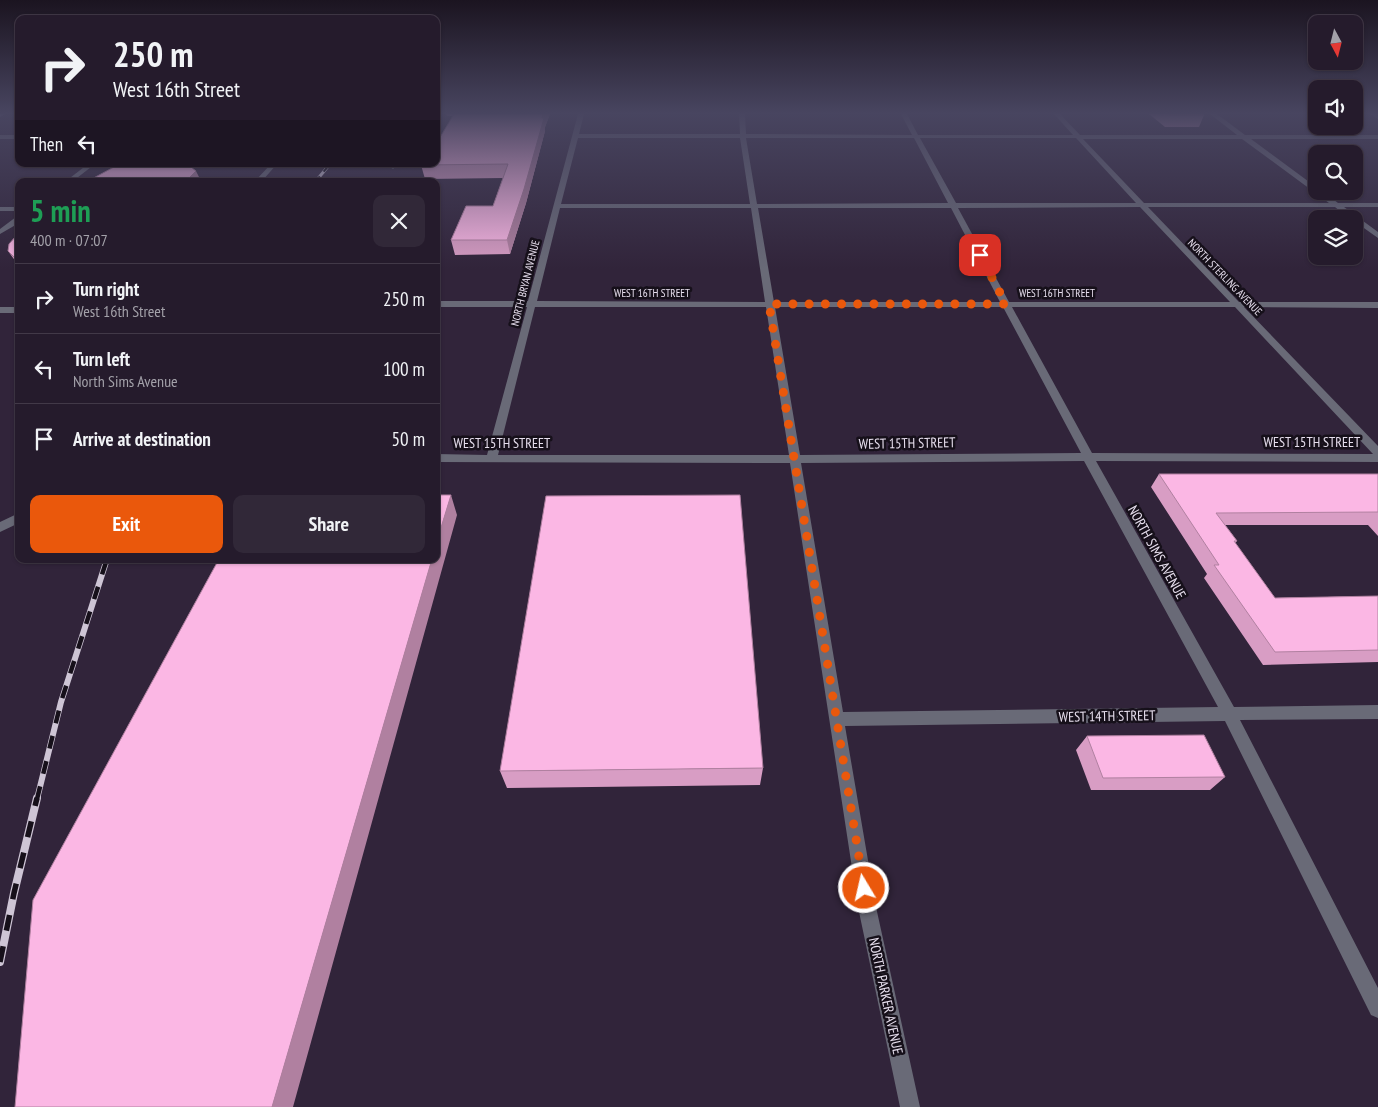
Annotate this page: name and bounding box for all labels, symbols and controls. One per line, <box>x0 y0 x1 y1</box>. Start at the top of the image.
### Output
north arrow <box>1308 15 1362 70</box>
map controls <box>1308 15 1363 265</box>
text: 250 m <box>113 31 194 77</box>
icon: right <box>30 35 95 100</box>
text: West 16th Street <box>113 75 240 103</box>
button: sound <box>1308 80 1363 135</box>
icon: left <box>73 130 101 158</box>
text: Then <box>30 132 63 156</box>
button: search <box>1308 145 1363 200</box>
text: 5 min <box>30 191 91 230</box>
button: close <box>373 195 425 247</box>
button: layers <box>1308 210 1363 265</box>
text: 400 m · 07:07 <box>30 230 108 250</box>
pin <box>959 234 1001 276</box>
street label: NORTH STERLING AVENUE <box>1185 236 1265 318</box>
street label: NORTH BRYAN AVENUE <box>508 238 543 328</box>
icon: arrive <box>966 241 994 269</box>
text: Turn right <box>73 277 139 301</box>
icon: right <box>30 285 58 313</box>
street label: WEST 16TH STREET <box>614 286 690 300</box>
street label: WEST 16TH STREET <box>1019 286 1095 300</box>
text: 250 m <box>383 287 425 311</box>
text: West 16th Street <box>73 301 165 321</box>
text: Turn left <box>73 347 130 371</box>
icon: left <box>30 355 58 383</box>
text: 100 m <box>383 357 425 381</box>
text: North Sims Avenue <box>73 371 178 391</box>
icon: arrive <box>30 425 58 453</box>
text: Arrive at destination <box>73 427 211 451</box>
text: 50 m <box>392 427 425 451</box>
street label: WEST 15TH STREET <box>858 433 956 453</box>
street label: WEST 15TH STREET <box>1264 433 1361 451</box>
street label: WEST 15TH STREET <box>454 434 551 452</box>
button: Exit <box>30 495 223 553</box>
button: Share <box>233 495 425 553</box>
street label: NORTH SIMS AVENUE <box>1124 502 1190 602</box>
street label: WEST 14TH STREET <box>1058 706 1156 726</box>
position arrow <box>837 861 889 913</box>
street label: NORTH PARKER AVENUE <box>865 936 907 1056</box>

